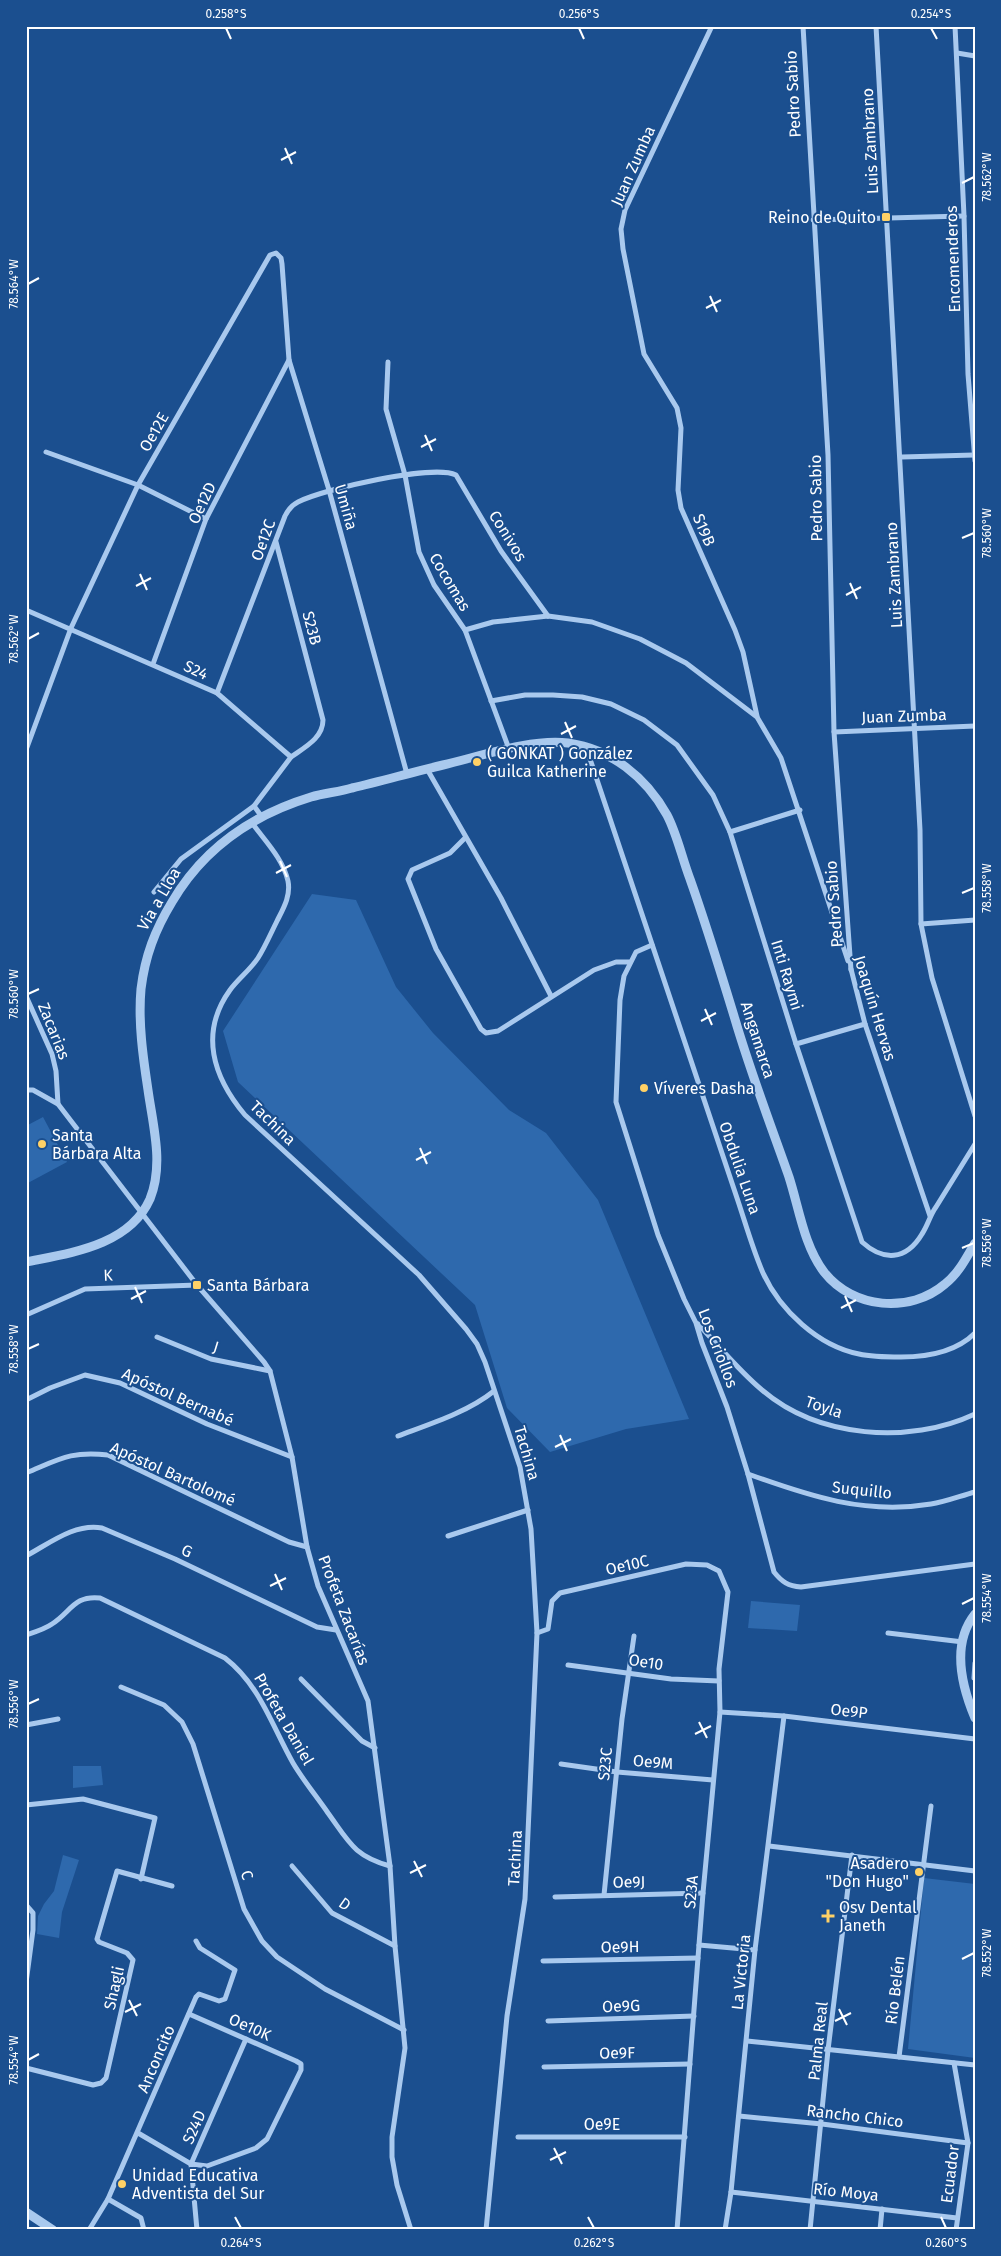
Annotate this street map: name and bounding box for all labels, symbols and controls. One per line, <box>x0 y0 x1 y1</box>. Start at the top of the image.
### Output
text: 0.258°S <box>206 7 247 21</box>
text: 0.256°S <box>559 7 600 21</box>
text: 0.254°S <box>911 7 952 21</box>
street label: Pedro Sabio <box>781 50 805 138</box>
street label: Luis Zambrano <box>858 87 882 195</box>
street label: Juan Zumba <box>607 123 659 209</box>
text: 78.562°W <box>980 152 994 202</box>
street label: Encomenderos <box>942 205 964 313</box>
place label: Reino de Quito <box>768 208 876 227</box>
marker: Reino de Quito <box>880 211 892 223</box>
text: 78.564°W <box>7 259 21 309</box>
street label: Oe12E <box>135 409 173 455</box>
street label: Pedro Sabio <box>806 454 826 542</box>
street label: Oe12D <box>184 479 220 527</box>
street label: Umiña <box>330 482 362 532</box>
street label: Conivos <box>485 507 531 565</box>
text: 78.560°W <box>980 508 994 558</box>
street label: S19B <box>689 511 719 549</box>
street label: Oe12C <box>247 517 279 563</box>
street label: Luis Zambrano <box>882 521 906 629</box>
street label: Cocomas <box>425 550 475 614</box>
street label: S23B <box>298 609 326 647</box>
text: 78.562°W <box>7 614 21 664</box>
street label: S24 <box>181 656 212 684</box>
street label: Juan Zumba <box>861 705 947 727</box>
place label: ( GONKAT ) González Guilca Katherine <box>487 744 633 781</box>
marker: ( GONKAT ) González Guilca Katherine <box>471 756 483 768</box>
street label: Pedro Sabio <box>821 860 847 948</box>
text: 78.558°W <box>980 863 994 913</box>
street label: Via a Lloa <box>133 864 185 934</box>
street label: Inti Raymi <box>767 937 807 1013</box>
street label: Joaquín Hervas <box>850 953 900 1063</box>
text: 78.560°W <box>7 969 21 1019</box>
street label: Angamarca <box>737 999 779 1081</box>
street label: Zacarias <box>34 1000 74 1062</box>
place label: Víveres Dasha <box>654 1079 754 1098</box>
marker: Víveres Dasha <box>638 1082 650 1094</box>
street label: Tachina <box>246 1097 300 1149</box>
street label: Obdulia Luna <box>715 1119 765 1217</box>
place label: Santa Bárbara Alta <box>52 1126 141 1163</box>
marker: Santa Bárbara Alta <box>36 1138 48 1150</box>
text: 78.556°W <box>980 1218 994 1268</box>
street label: K <box>103 1265 114 1285</box>
place label: Santa Bárbara <box>207 1276 309 1295</box>
marker: Santa Bárbara <box>191 1279 203 1291</box>
street label: Los Criollos <box>694 1306 742 1390</box>
text: 78.558°W <box>7 1324 21 1374</box>
street label: J <box>211 1337 221 1357</box>
street label: Apóstol Bernabé <box>119 1364 237 1430</box>
street label: Toyla <box>803 1392 845 1422</box>
street label: Tachina <box>510 1424 544 1482</box>
street label: Apóstol Bartolomé <box>107 1438 239 1510</box>
street label: Suquillo <box>831 1477 893 1503</box>
street label: G <box>178 1540 196 1562</box>
street label: Oe10C <box>604 1551 651 1579</box>
street label: Profeta Zacarías <box>314 1552 374 1668</box>
text: 78.554°W <box>980 1573 994 1623</box>
street label: Oe10 <box>627 1650 665 1674</box>
street label: Profeta Daniel <box>250 1670 318 1768</box>
text: 78.556°W <box>7 1679 21 1729</box>
street label: Oe9P <box>829 1700 869 1722</box>
street label: S23C <box>594 1747 616 1781</box>
street label: Oe9M <box>632 1751 674 1773</box>
street label: Tachina <box>504 1830 526 1886</box>
place label: Asadero "Don Hugo" <box>826 1854 909 1891</box>
marker: Asadero "Don Hugo" <box>913 1866 925 1878</box>
street label: C <box>237 1868 257 1882</box>
street label: Oe9J <box>612 1872 646 1892</box>
street label: S23A <box>680 1874 702 1910</box>
street label: D <box>335 1893 355 1915</box>
place label: Osv Dental Janeth <box>839 1898 917 1935</box>
marker: Osv Dental Janeth <box>821 1909 835 1923</box>
text: 78.552°W <box>980 1929 994 1977</box>
street label: La Victoria <box>728 1933 754 2011</box>
street label: Oe9H <box>600 1937 640 1957</box>
street label: Río Belén <box>881 1955 909 2025</box>
street label: Shagli <box>100 1964 128 2012</box>
street label: Oe9G <box>602 1996 640 2016</box>
street label: Palma Real <box>804 2000 832 2082</box>
street label: Oe10K <box>226 2009 275 2045</box>
street label: Anconcito <box>133 2022 179 2096</box>
text: 78.554°W <box>7 2035 21 2085</box>
street label: Oe9F <box>599 2043 635 2063</box>
street label: Rancho Chico <box>805 2101 905 2131</box>
street label: S24D <box>178 2107 210 2147</box>
street label: Oe9E <box>584 2115 620 2134</box>
street label: Ecuador <box>937 2143 963 2204</box>
place label: Unidad Educativa Adventista del Sur <box>132 2166 265 2203</box>
marker: Unidad Educativa Adventista del Sur <box>116 2178 128 2190</box>
street label: Río Moya <box>812 2179 880 2205</box>
text: 0.264°S <box>220 2236 262 2250</box>
text: 0.262°S <box>574 2236 615 2250</box>
text: 0.260°S <box>925 2236 967 2250</box>

